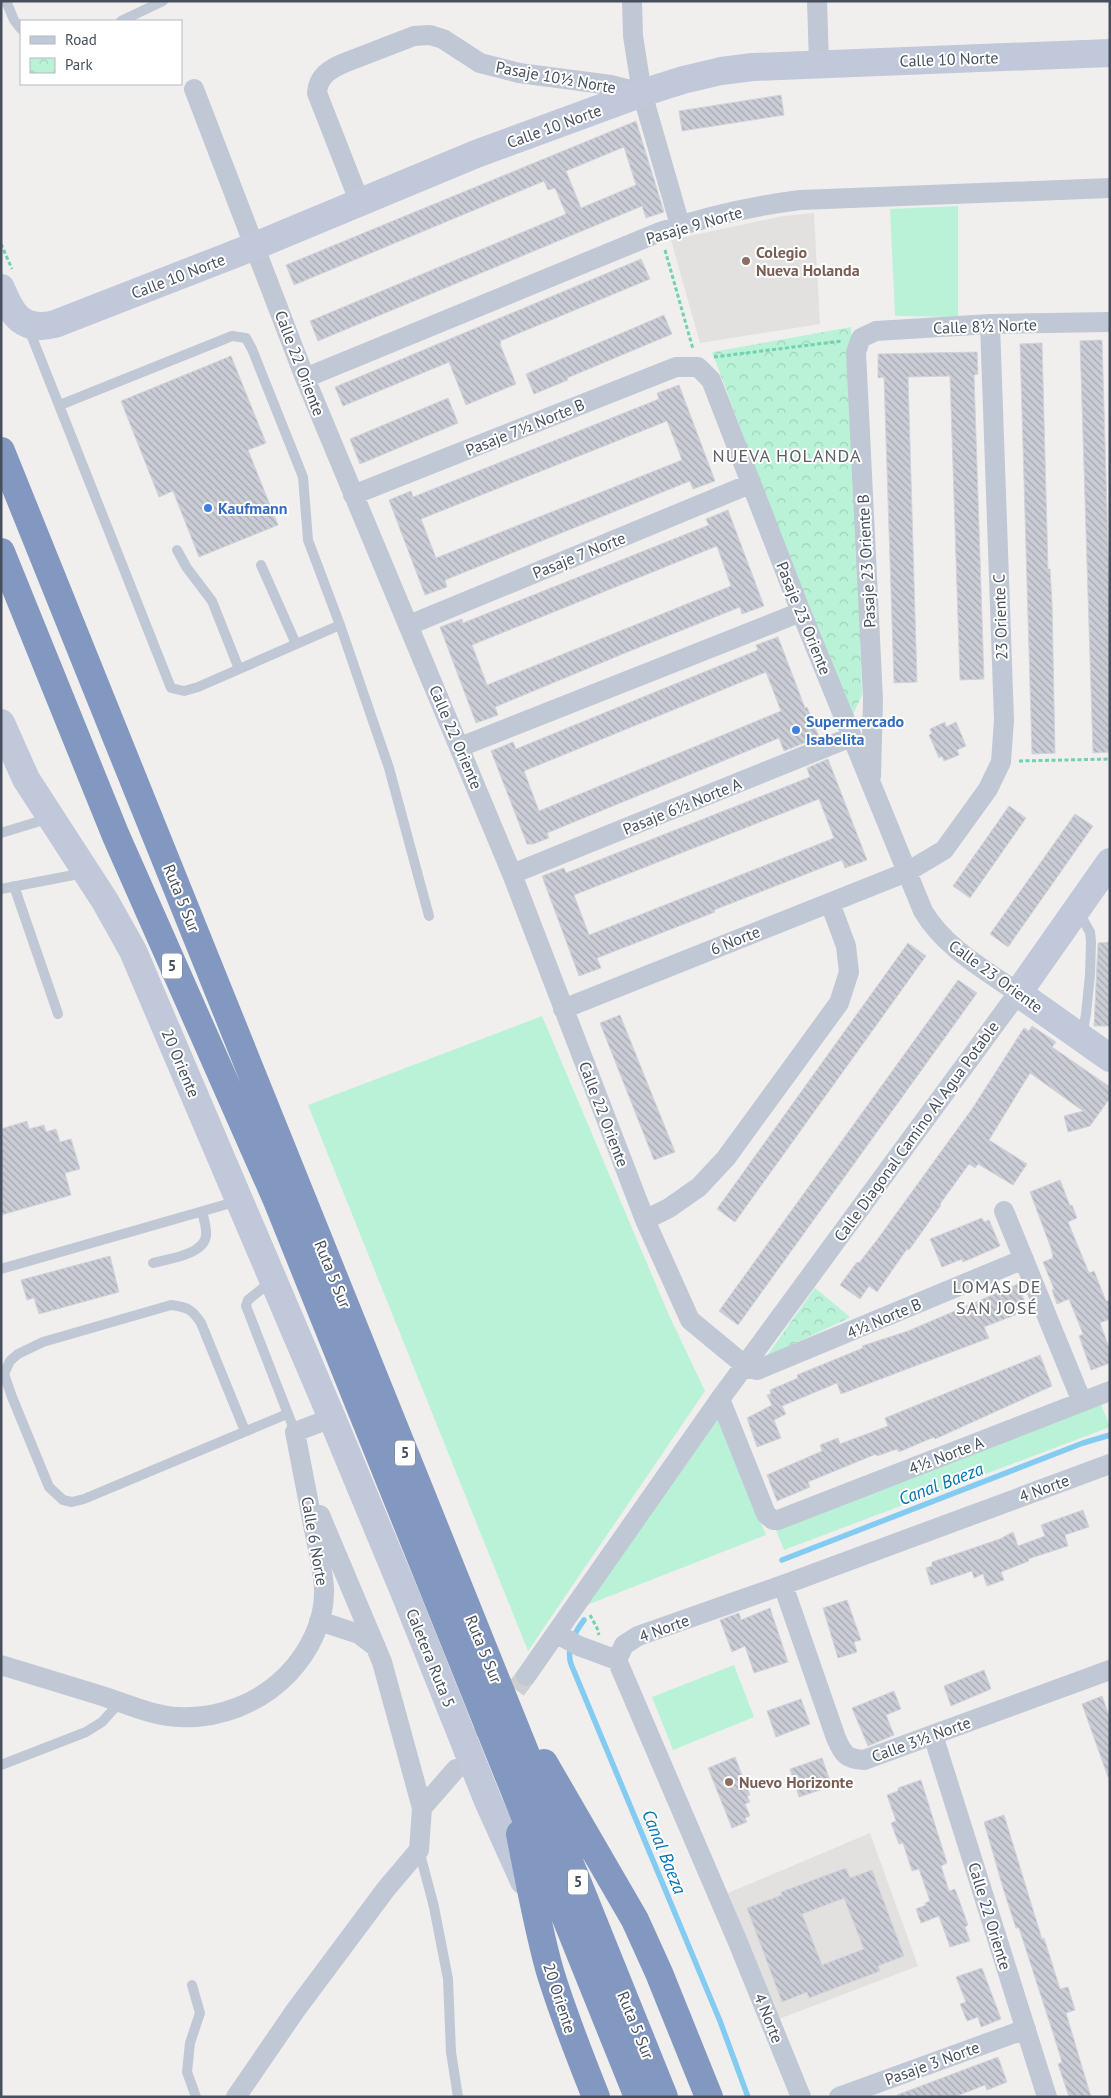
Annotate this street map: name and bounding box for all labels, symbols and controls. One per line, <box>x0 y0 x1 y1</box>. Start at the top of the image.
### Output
legend <box>20 20 182 85</box>
text: Road <box>65 30 97 49</box>
street label: Calle 10 Norte <box>899 47 999 71</box>
text: Park <box>65 55 93 74</box>
street label: Pasaje 10½ Norte <box>494 57 618 97</box>
street label: Calle 10 Norte <box>504 100 604 152</box>
street label: Pasaje 9 Norte <box>644 202 744 248</box>
place label: Colegio Nueva Holanda <box>756 242 860 280</box>
street label: Calle 10 Norte <box>128 249 228 303</box>
marker: Colegio Nueva Holanda <box>740 255 752 267</box>
street label: Calle 22 Oriente <box>271 308 329 418</box>
street label: Calle 8½ Norte <box>933 314 1037 338</box>
street label: Pasaje 7½ Norte B <box>463 394 587 460</box>
district label: NUEVA HOLANDA <box>713 444 861 467</box>
street label: Pasaje 23 Oriente B <box>853 494 879 628</box>
place label: Kaufmann <box>218 498 288 518</box>
marker: Kaufmann <box>202 502 214 514</box>
street label: Pasaje 7 Norte <box>530 527 628 583</box>
street label: Pasaje 23 Oriente <box>772 558 836 678</box>
street label: 23 Oriente C <box>989 574 1011 660</box>
street label: Calle 22 Oriente <box>425 682 487 792</box>
place label: Supermercado Isabelita <box>806 711 905 749</box>
marker: Supermercado Isabelita <box>790 724 802 736</box>
street label: Pasaje 6½ Norte A <box>620 773 745 839</box>
street label: Ruta 5 Sur <box>159 861 205 935</box>
street label: 6 Norte <box>707 921 763 959</box>
street label: Calle 23 Oriente <box>945 935 1047 1017</box>
road number: 5 <box>162 954 182 978</box>
street label: Calle Diagonal Camino Al Agua Potable <box>829 1017 1003 1245</box>
street label: 20 Oriente <box>158 1026 204 1100</box>
street label: Calle 22 Oriente <box>575 1059 633 1169</box>
street label: Ruta 5 Sur <box>310 1237 356 1311</box>
district label: LOMAS DE SAN JOSÉ <box>953 1275 1041 1319</box>
street label: 4½ Norte B <box>844 1293 924 1343</box>
street label: 4½ Norte A <box>906 1431 987 1478</box>
road number: 5 <box>395 1440 415 1466</box>
water label: Canal Baeza <box>895 1457 987 1510</box>
street label: 4 Norte <box>1016 1470 1072 1506</box>
street label: Calle 6 Norte <box>297 1495 333 1587</box>
street label: Caletera Ruta 5 <box>402 1606 460 1710</box>
street label: 4 Norte <box>636 1610 692 1646</box>
street label: Ruta 5 Sur <box>461 1612 507 1686</box>
street label: Calle 3½ Norte <box>869 1712 973 1766</box>
place label: Nuevo Horizonte <box>739 1772 853 1792</box>
marker: Nuevo Horizonte <box>723 1776 735 1788</box>
water label: Canal Baeza <box>637 1806 692 1898</box>
street label: Calle 22 Oriente <box>964 1860 1016 1972</box>
road number: 5 <box>568 1870 588 1894</box>
street label: 20 Oriente <box>539 1960 581 2036</box>
street label: Ruta 5 Sur <box>613 1988 659 2062</box>
street label: 4 Norte <box>750 1990 788 2046</box>
street label: Pasaje 3 Norte <box>882 2037 982 2089</box>

